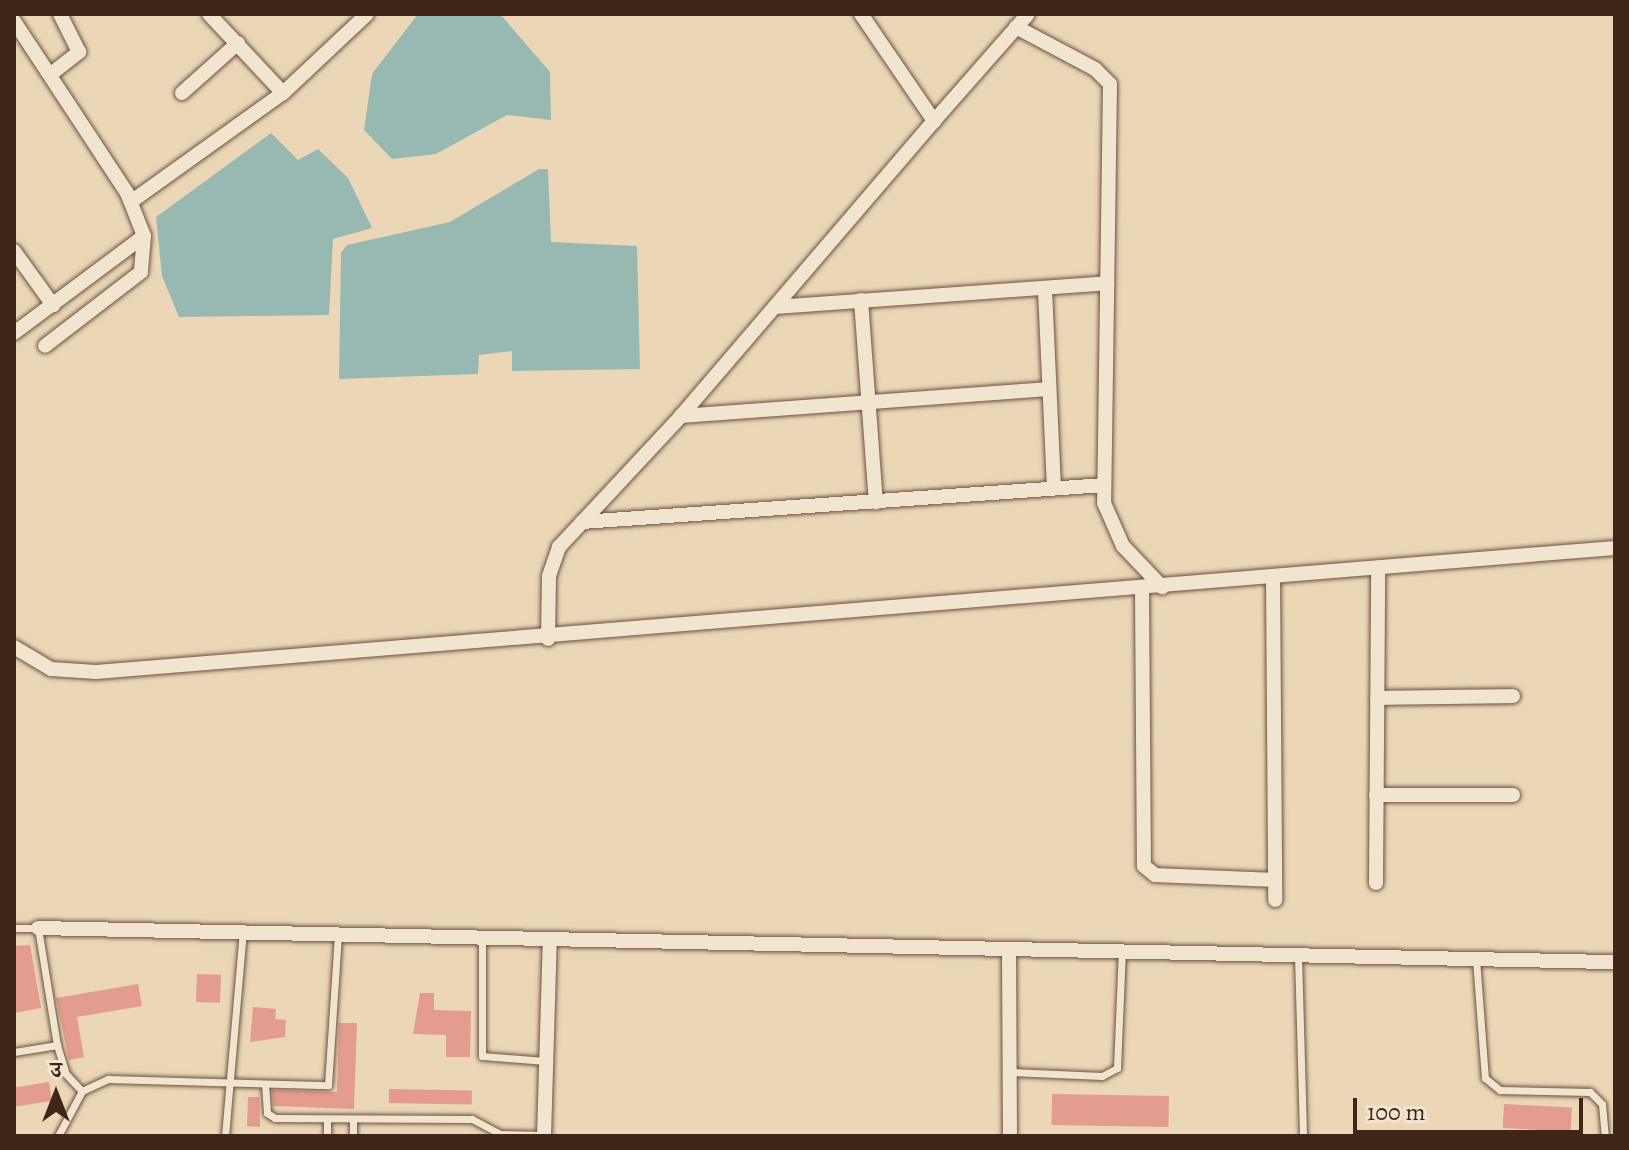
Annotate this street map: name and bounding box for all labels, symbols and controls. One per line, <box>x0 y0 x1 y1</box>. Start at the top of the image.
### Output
north arrow <box>16 1054 96 1134</box>
text: उ <box>50 1055 62 1085</box>
scale bar <box>1357 1082 1587 1132</box>
text: 100 m <box>1367 1096 1426 1128</box>

